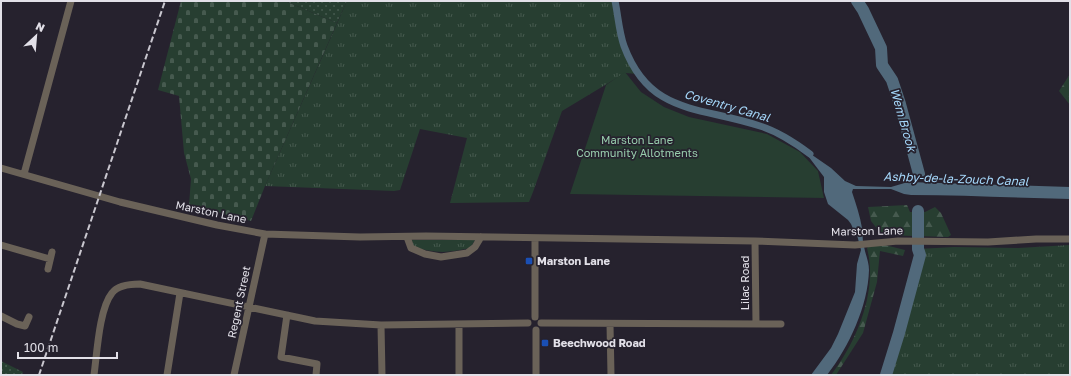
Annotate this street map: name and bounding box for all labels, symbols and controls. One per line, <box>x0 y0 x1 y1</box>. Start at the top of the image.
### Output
north arrow <box>16 16 56 56</box>
text: N <box>34 19 47 34</box>
water label: Coventry Canal <box>683 86 773 125</box>
water label: Wem Brook <box>887 86 920 155</box>
park label: Marston Lane Community Allotments <box>576 133 698 159</box>
water label: Ashby-de-la-Zouch Canal <box>883 168 1030 189</box>
street label: Marston Lane <box>175 198 248 225</box>
street label: Marston Lane <box>831 223 903 238</box>
place label: Marston Lane <box>537 254 610 267</box>
marker: Marston Lane <box>524 256 534 266</box>
street label: Lilac Road <box>738 256 751 310</box>
street label: Regent Street <box>225 265 252 339</box>
scale bar <box>18 334 117 360</box>
place label: Beechwood Road <box>553 336 646 349</box>
marker: Beechwood Road <box>540 338 550 348</box>
text: 100 m <box>24 340 58 355</box>

